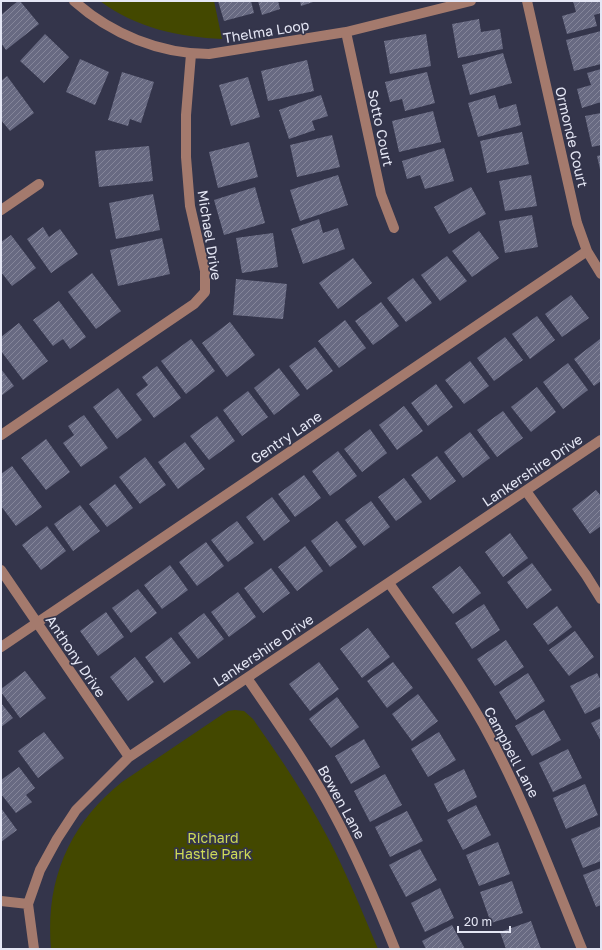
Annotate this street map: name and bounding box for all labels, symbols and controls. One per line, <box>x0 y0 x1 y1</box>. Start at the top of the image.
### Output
street label: Thelma Loop <box>222 16 310 46</box>
street label: Ormonde Court <box>552 85 592 189</box>
street label: Sotto Court <box>365 88 397 168</box>
street label: Michael Drive <box>195 189 225 281</box>
street label: Gentry Lane <box>247 407 325 467</box>
street label: Lankershire Drive <box>479 430 585 510</box>
street label: Lankershire Drive <box>210 610 316 690</box>
street label: Anthony Drive <box>42 612 110 700</box>
street label: Campbell Lane <box>481 704 543 800</box>
street label: Bowen Lane <box>315 762 369 842</box>
park label: Richard Hastie Park <box>174 829 252 862</box>
scale bar <box>458 908 510 934</box>
text: 20 m <box>464 914 492 929</box>

